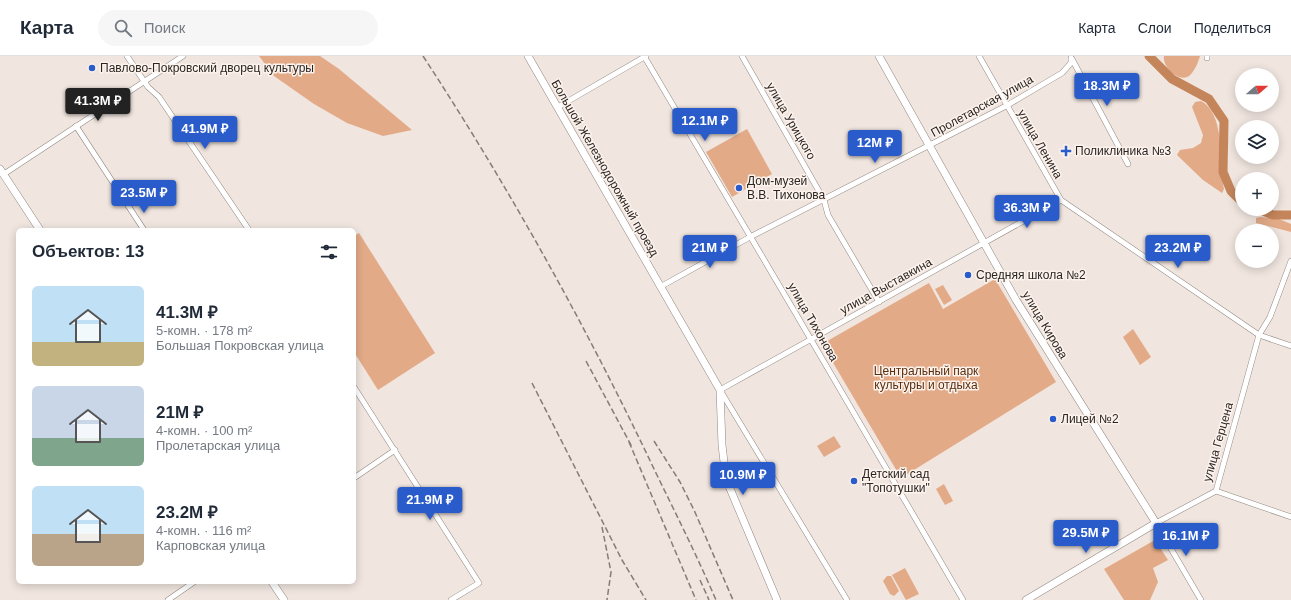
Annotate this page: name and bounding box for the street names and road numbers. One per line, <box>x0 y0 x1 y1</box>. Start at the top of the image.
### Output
street label: Пролетарская улица <box>928 72 1036 140</box>
street label: Большой Железнодорожный проезд <box>549 77 661 259</box>
street label: улица Урицкого <box>763 80 819 162</box>
street label: улица Ленина <box>1015 107 1066 181</box>
street label: улица Выставкина <box>838 255 935 317</box>
street label: улица Тихонова <box>785 280 841 364</box>
street label: улица Кирова <box>1019 289 1071 362</box>
street label: улица Герцена <box>1200 400 1236 483</box>

